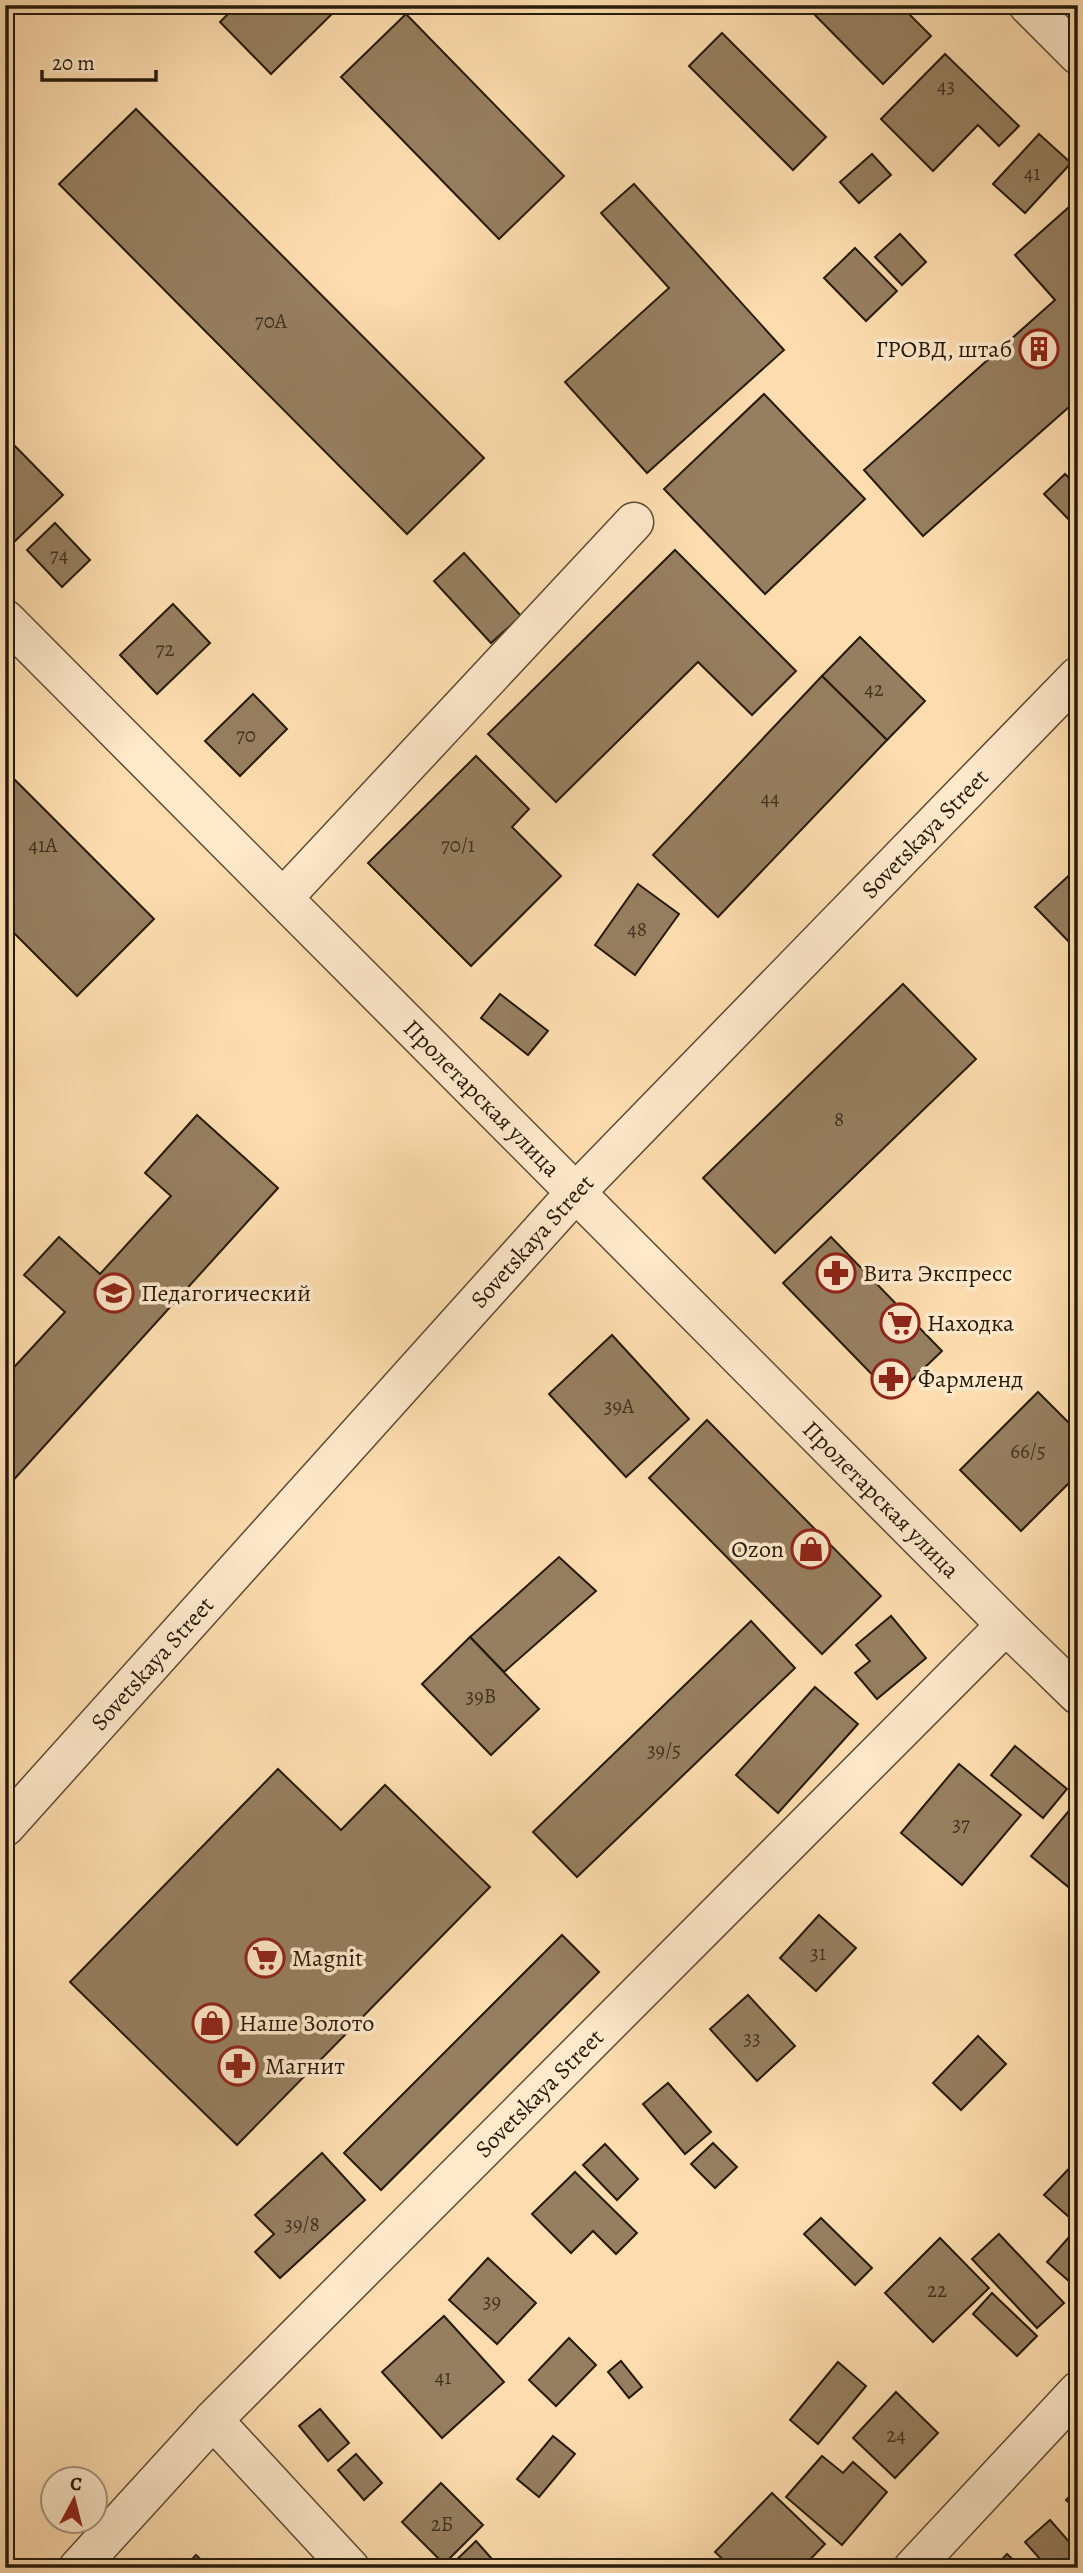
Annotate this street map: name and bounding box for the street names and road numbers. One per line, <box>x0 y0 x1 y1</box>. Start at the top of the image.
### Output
street label: Sovetskaya Street <box>854 761 995 906</box>
street label: Пролетарская улица <box>396 1012 567 1184</box>
street label: Sovetskaya Street <box>463 1167 601 1315</box>
street label: Пролетарская улица <box>796 1414 967 1585</box>
street label: Sovetskaya Street <box>83 1589 221 1737</box>
street label: Sovetskaya Street <box>468 2022 610 2165</box>

